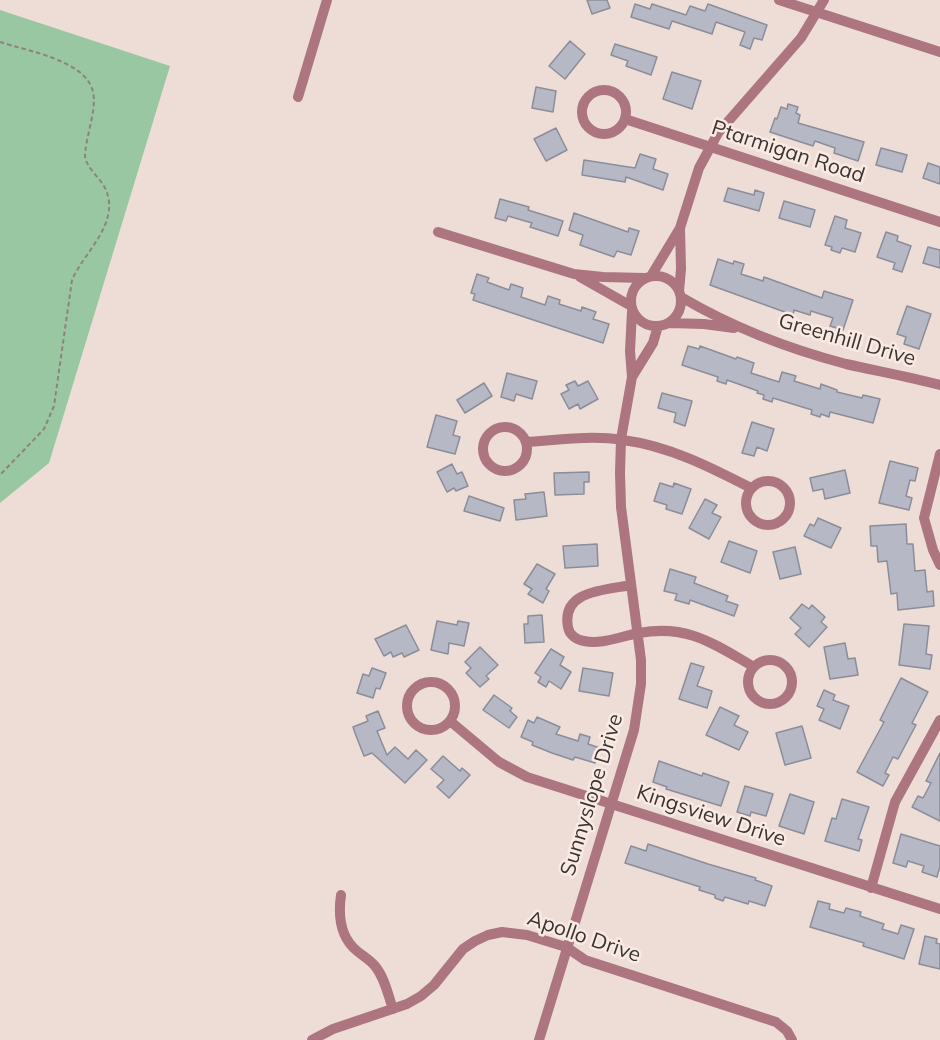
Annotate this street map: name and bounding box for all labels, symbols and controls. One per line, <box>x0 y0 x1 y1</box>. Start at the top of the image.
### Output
street label: Ptarmigan Road <box>708 115 868 189</box>
street label: Greenhill Drive <box>776 308 918 372</box>
street label: Sunnyslope Drive <box>555 711 629 879</box>
street label: Kingsview Drive <box>633 780 789 852</box>
street label: Apollo Drive <box>524 906 644 968</box>

